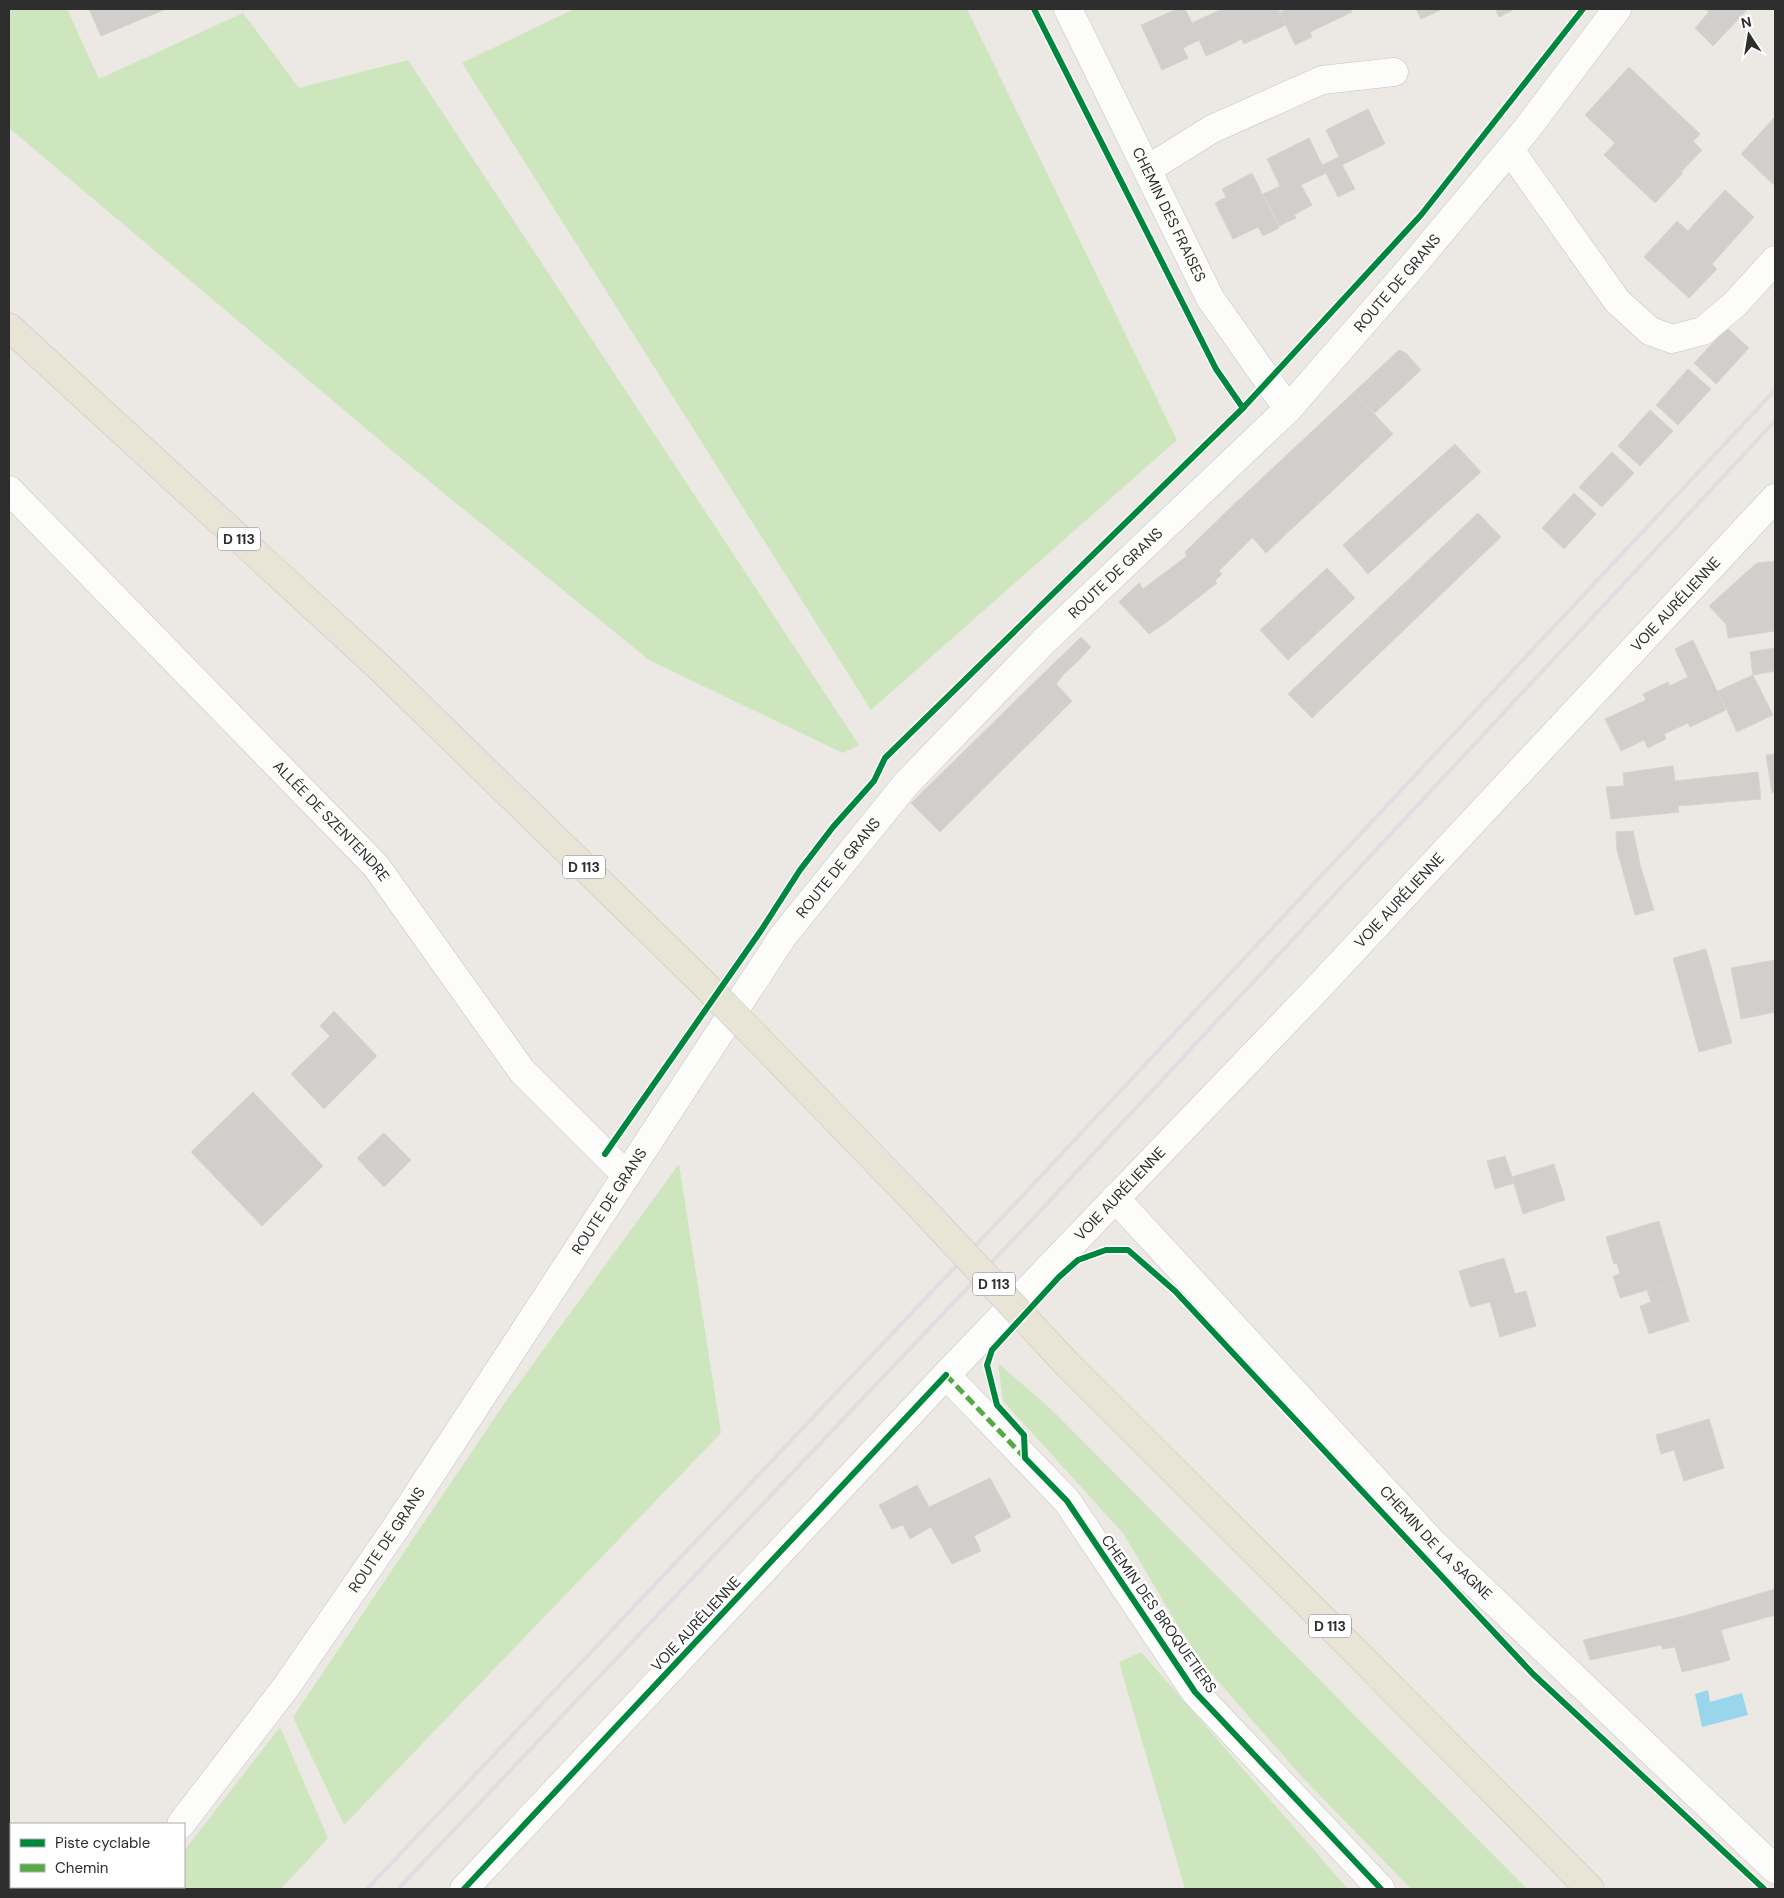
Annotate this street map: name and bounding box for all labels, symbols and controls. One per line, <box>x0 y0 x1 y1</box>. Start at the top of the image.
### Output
north arrow <box>1724 10 1774 60</box>
text: N <box>1739 12 1753 32</box>
street label: CHEMIN DES FRAISES <box>1127 144 1211 286</box>
street label: ROUTE DE GRANS <box>1350 229 1445 336</box>
street label: ROUTE DE GRANS <box>1064 523 1167 623</box>
road number: D 113 <box>218 528 260 550</box>
street label: VOIE AURÉLIENNE <box>1626 553 1725 656</box>
street label: ALLÉE DE SZENTENDRE <box>269 756 394 885</box>
street label: ROUTE DE GRANS <box>792 813 885 922</box>
street label: VOIE AURÉLIENNE <box>1350 849 1449 952</box>
road number: D 113 <box>563 856 605 879</box>
street label: VOIE AURÉLIENNE <box>1070 1142 1170 1245</box>
street label: ROUTE DE GRANS <box>567 1144 652 1259</box>
road number: D 113 <box>973 1272 1015 1296</box>
street label: CHEMIN DE LA SAGNE <box>1375 1481 1497 1604</box>
street label: ROUTE DE GRANS <box>344 1483 430 1597</box>
street label: CHEMIN DES BROQUETIERS <box>1097 1531 1222 1697</box>
street label: VOIE AURÉLIENNE <box>647 1572 745 1676</box>
road number: D 113 <box>1309 1614 1351 1638</box>
legend <box>10 1823 185 1888</box>
text: Piste cyclable <box>55 1833 150 1853</box>
text: Chemin <box>55 1858 108 1878</box>

